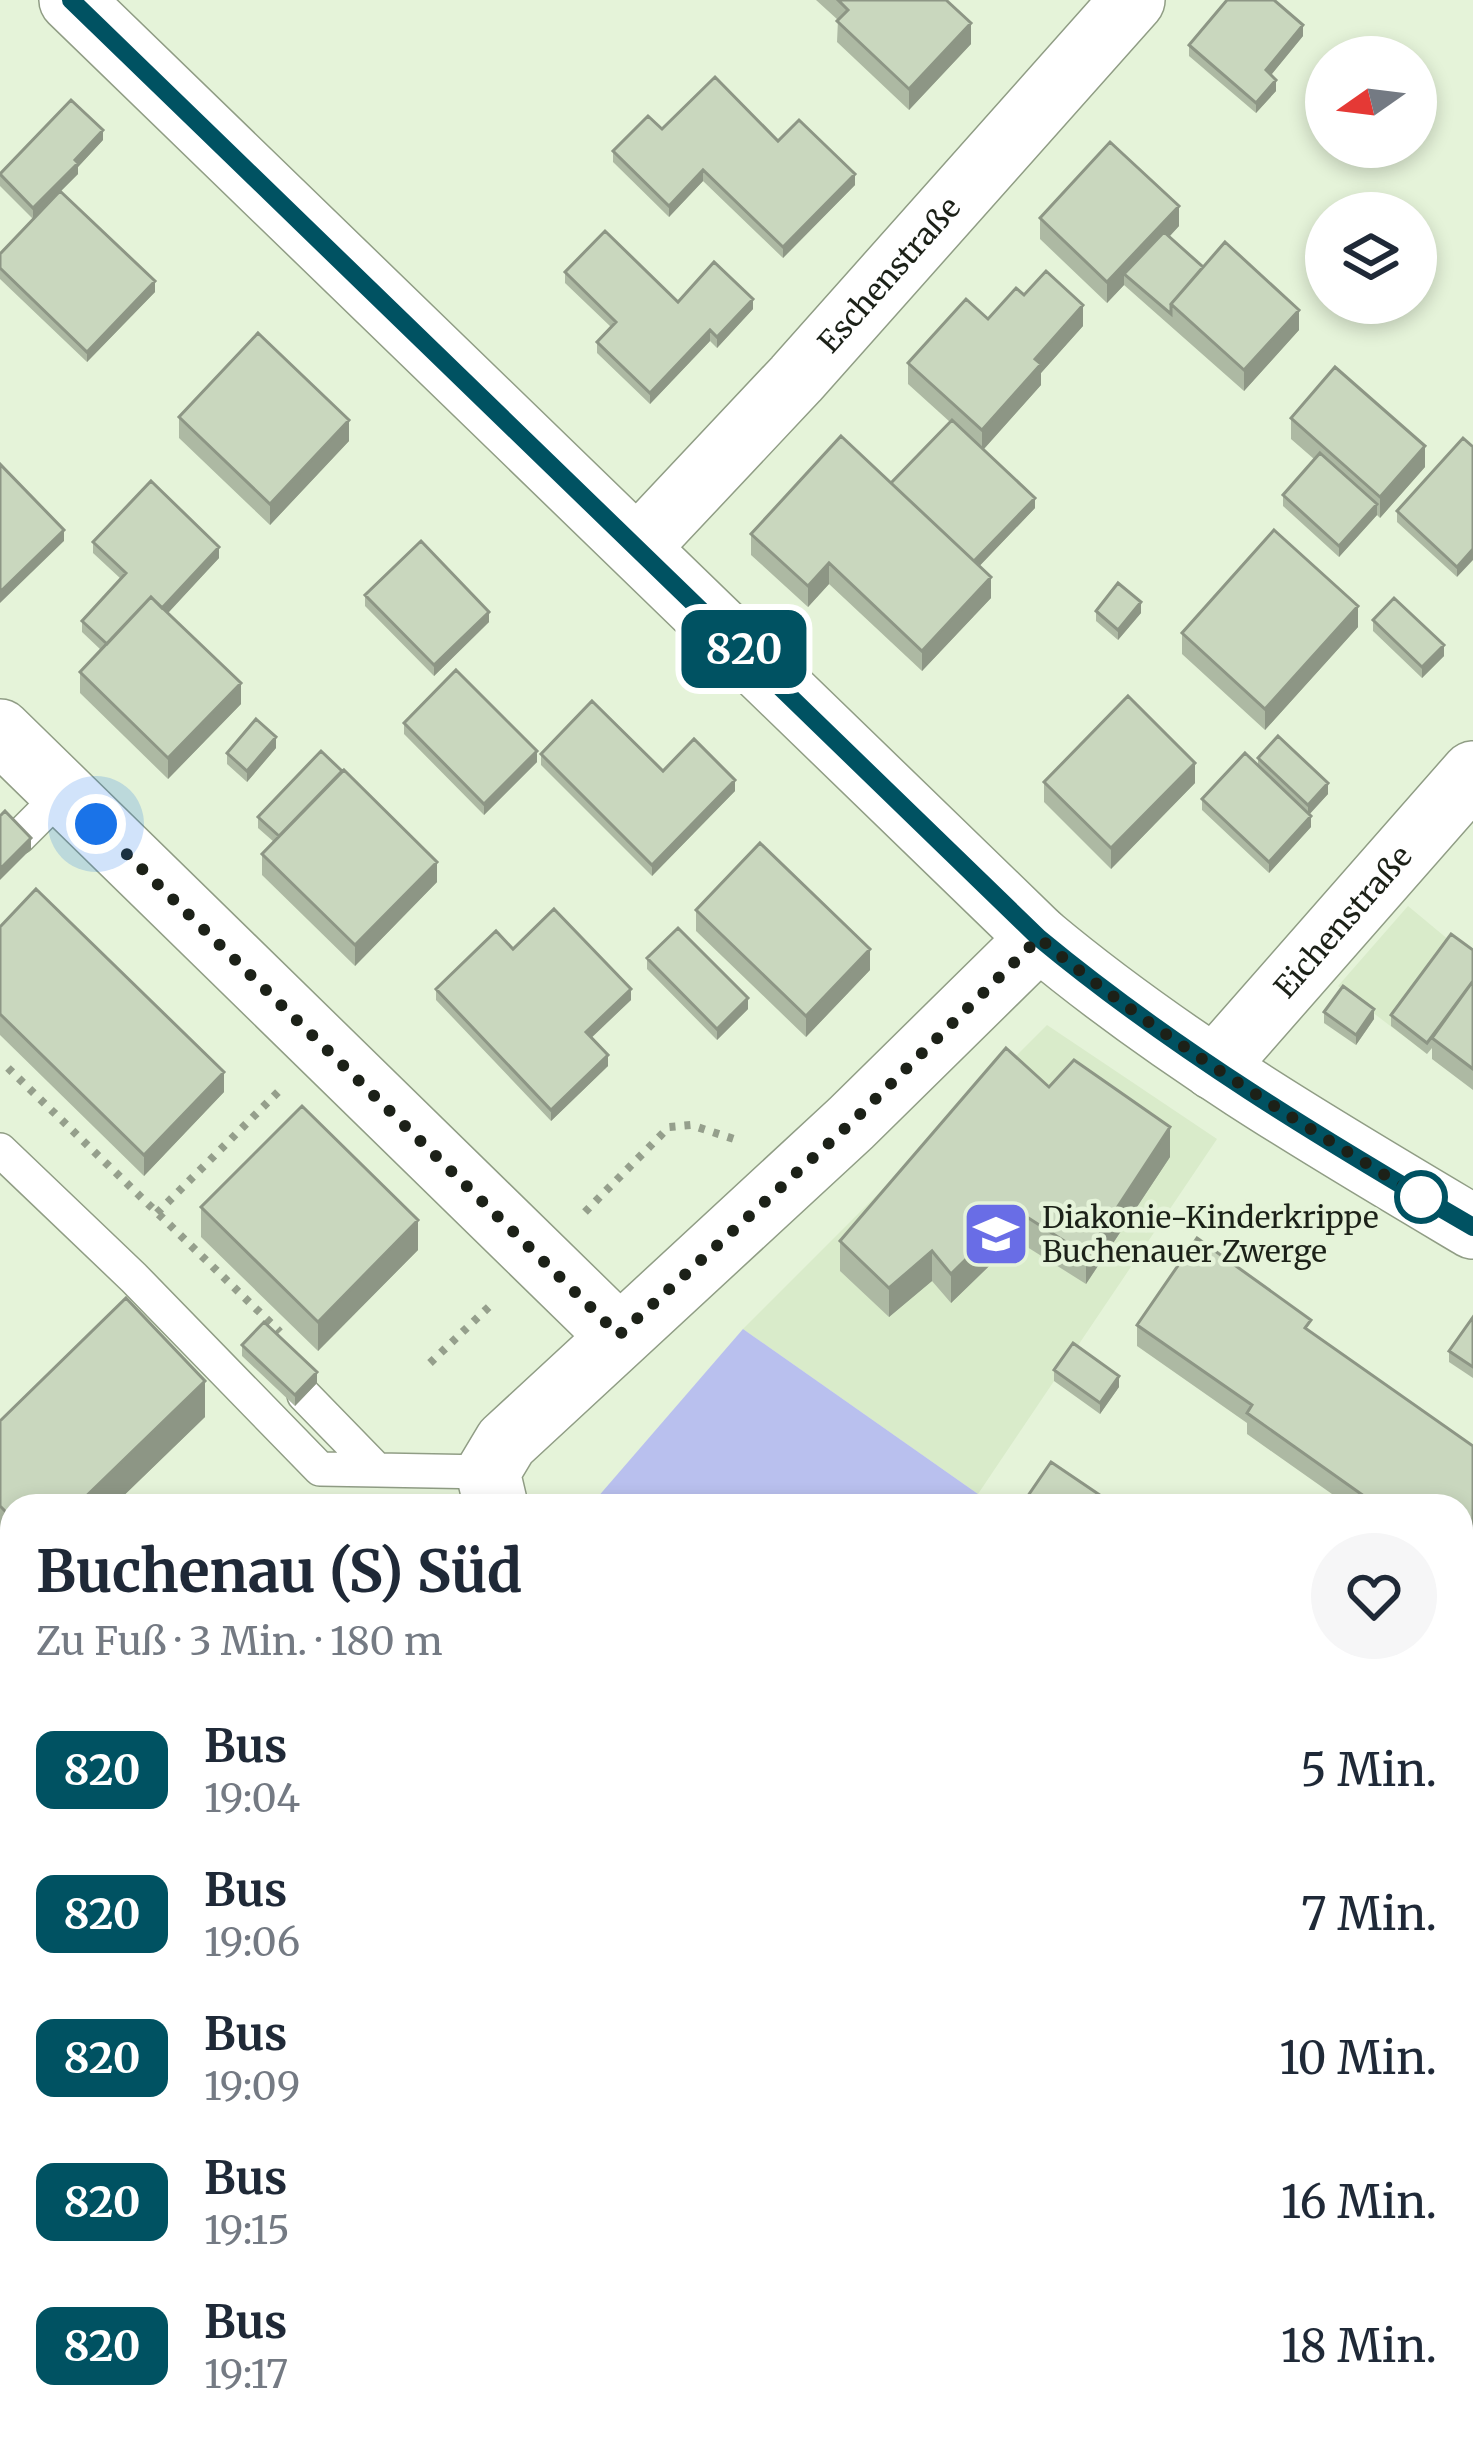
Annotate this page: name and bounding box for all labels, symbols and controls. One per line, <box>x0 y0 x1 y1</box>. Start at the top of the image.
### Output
north arrow <box>1305 36 1437 168</box>
map controls <box>1305 36 1437 324</box>
street label: Eschenstraße <box>810 189 968 360</box>
button: layers <box>1305 192 1437 324</box>
line badge: 820 <box>675 610 813 688</box>
text: 820 <box>705 623 783 675</box>
your location <box>66 794 126 854</box>
street label: Eichenstraße <box>1266 837 1420 1005</box>
unlabelled marker <box>1396 1172 1446 1222</box>
place label: Diakonie-Kinderkrippe Buchenauer Zwerge <box>1042 1198 1379 1270</box>
school or university icon: Diakonie-Kinderkrippe Buchenauer Zwerge <box>961 1199 1031 1269</box>
button: heart <box>1311 1533 1437 1659</box>
text: Buchenau (S) Süd <box>36 1536 522 1608</box>
text: Zu Fuß · 3 Min. · 180 m <box>36 1617 443 1666</box>
text: Bus <box>204 1718 287 1774</box>
text: 5 Min. <box>1300 1742 1437 1798</box>
text: 820 <box>63 1744 141 1796</box>
text: 19:04 <box>204 1774 300 1823</box>
text: Bus <box>204 1862 287 1918</box>
text: 7 Min. <box>1301 1886 1437 1942</box>
text: 820 <box>63 1888 141 1940</box>
text: 19:06 <box>204 1918 300 1967</box>
text: Bus <box>204 2006 287 2062</box>
text: 10 Min. <box>1279 2030 1437 2086</box>
text: 820 <box>63 2032 141 2084</box>
text: 19:09 <box>204 2062 300 2111</box>
text: Bus <box>204 2150 287 2206</box>
text: 16 Min. <box>1281 2174 1437 2230</box>
text: 820 <box>63 2176 141 2228</box>
text: 19:15 <box>204 2206 290 2255</box>
text: Bus <box>204 2294 287 2350</box>
text: 18 Min. <box>1281 2318 1437 2374</box>
text: 820 <box>63 2320 141 2372</box>
text: 19:17 <box>204 2350 288 2399</box>

